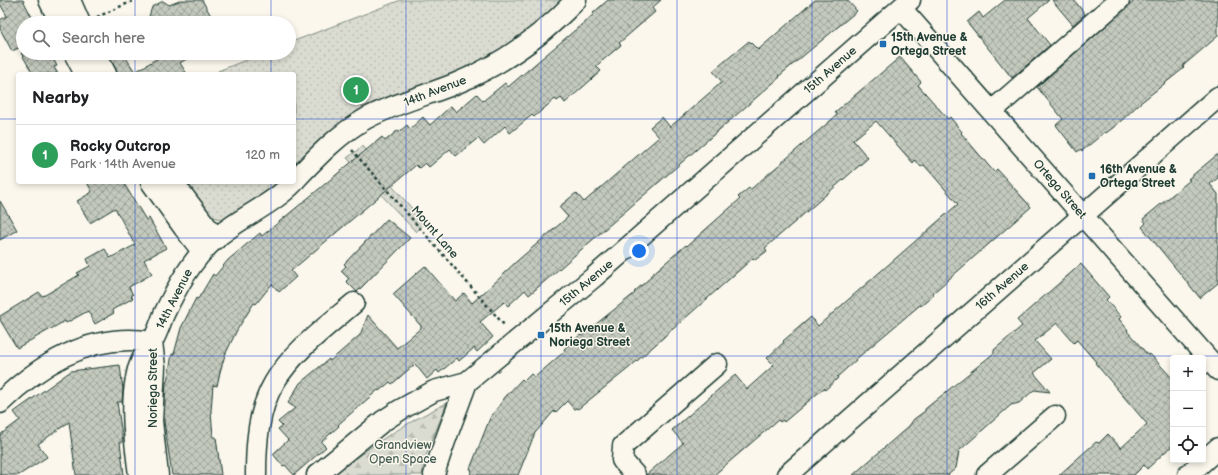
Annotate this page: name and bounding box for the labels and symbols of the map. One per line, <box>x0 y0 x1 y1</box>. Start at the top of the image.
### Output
place label: 15th Avenue & Ortega Street <box>891 30 968 59</box>
marker: 15th Avenue & Ortega Street <box>878 39 888 49</box>
street label: 15th Avenue <box>801 43 860 97</box>
street label: 14th Avenue <box>402 73 469 110</box>
pin: 1 <box>343 75 369 105</box>
street label: Ortega Street <box>1030 157 1090 222</box>
place label: 16th Avenue & Ortega Street <box>1100 162 1177 191</box>
marker: 16th Avenue & Ortega Street <box>1087 171 1097 181</box>
street label: Mount Lane <box>408 203 461 262</box>
your location <box>629 241 649 261</box>
street label: 15th Avenue <box>556 257 616 310</box>
street label: 16th Avenue <box>973 259 1032 314</box>
street label: 14th Avenue <box>153 267 196 332</box>
place label: 15th Avenue & Noriega Street <box>549 321 630 350</box>
marker: 15th Avenue & Noriega Street <box>536 330 546 340</box>
street label: Noriega Street <box>146 348 161 428</box>
park label: Grandview Open Space <box>369 438 437 467</box>

